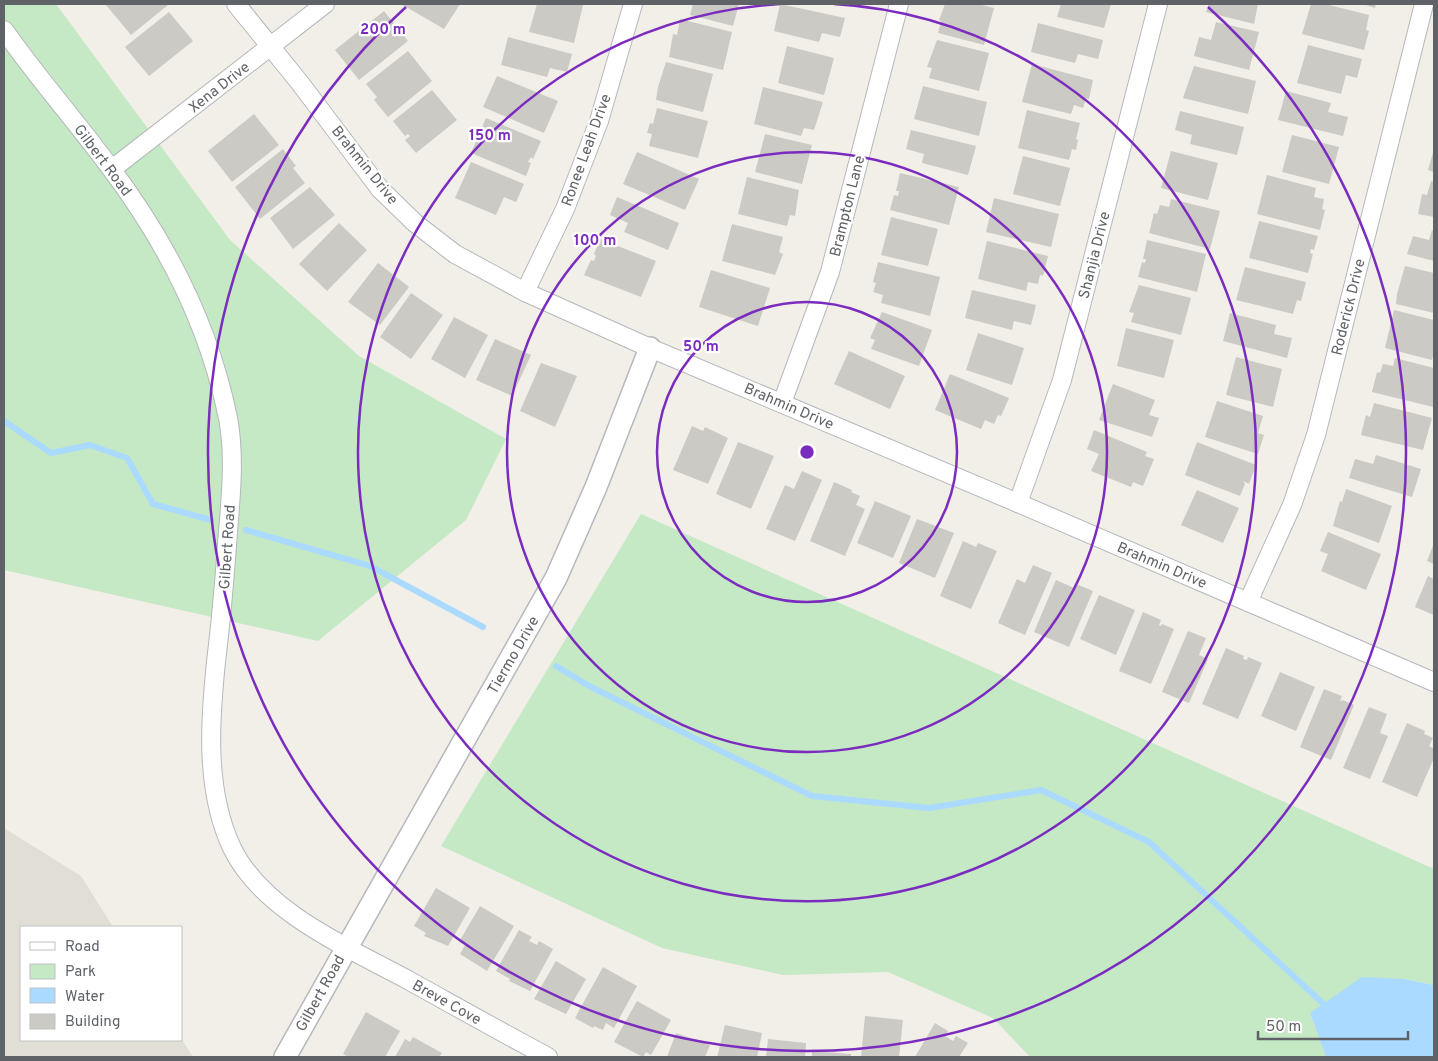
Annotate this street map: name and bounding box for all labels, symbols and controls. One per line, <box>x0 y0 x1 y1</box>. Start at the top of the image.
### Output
text: 200 m <box>360 21 406 40</box>
street label: Xena Drive <box>186 58 254 118</box>
street label: Ronee Leah Drive <box>558 92 617 209</box>
street label: Gilbert Road <box>69 121 135 201</box>
street label: Brahmin Drive <box>326 123 401 209</box>
text: 150 m <box>469 127 511 146</box>
street label: Brampton Lane <box>827 154 870 259</box>
street label: Shanjia Drive <box>1075 210 1115 301</box>
text: 100 m <box>574 232 616 251</box>
street label: Roderick Drive <box>1328 257 1371 358</box>
text: 50 m <box>683 338 719 357</box>
street label: Brahmin Drive <box>741 380 836 435</box>
centre of rings <box>798 443 816 461</box>
street label: Gilbert Road <box>216 504 241 590</box>
street label: Brahmin Drive <box>1114 539 1209 594</box>
street label: Tiermo Drive <box>484 613 544 698</box>
legend <box>20 926 182 1041</box>
text: Road <box>65 938 100 957</box>
street label: Gilbert Road <box>292 952 350 1035</box>
text: Park <box>65 963 96 982</box>
street label: Breve Cove <box>408 977 484 1030</box>
text: Water <box>65 988 105 1007</box>
scale bar <box>1258 1008 1408 1040</box>
text: Building <box>65 1013 120 1032</box>
text: 50 m <box>1266 1018 1301 1037</box>

